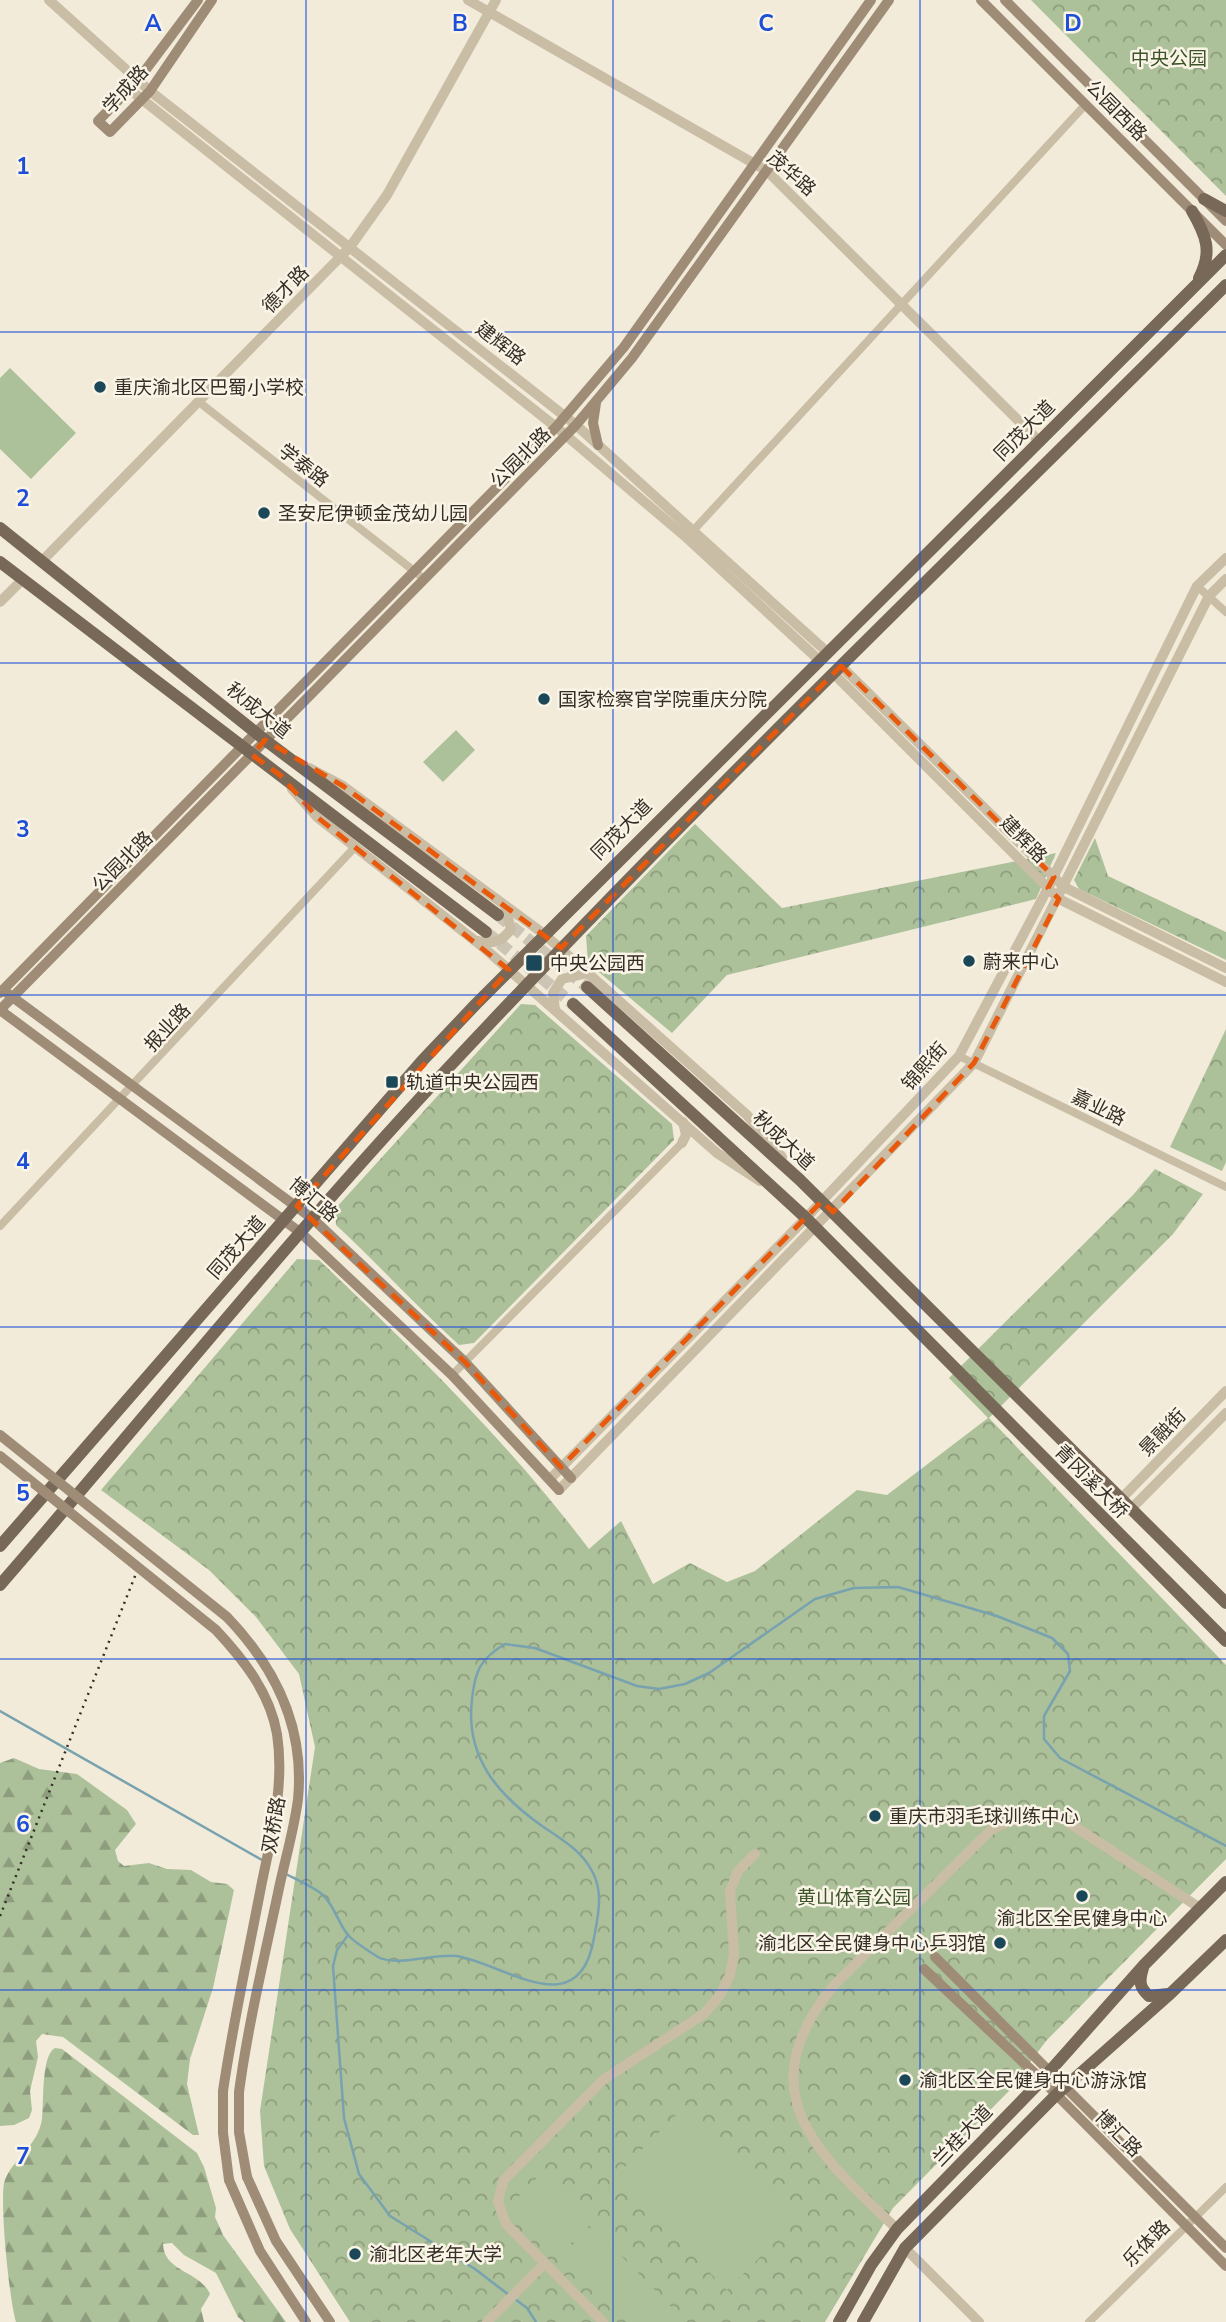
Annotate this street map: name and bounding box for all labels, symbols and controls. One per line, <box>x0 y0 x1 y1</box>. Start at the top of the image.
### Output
text: A <box>144 8 162 39</box>
text: B <box>452 8 468 39</box>
text: C <box>758 8 774 39</box>
text: D <box>1064 8 1082 39</box>
park label: 中央公园 <box>1131 46 1207 72</box>
street label: 学成路 <box>97 60 154 120</box>
street label: 公园西路 <box>1080 75 1152 147</box>
street label: 茂华路 <box>761 145 821 202</box>
text: 1 <box>16 151 30 182</box>
street label: 德才路 <box>257 260 315 319</box>
street label: 建辉路 <box>470 316 531 372</box>
place label: 重庆渝北区巴蜀小学校 <box>114 375 304 401</box>
marker: 重庆渝北区巴蜀小学校 <box>92 379 108 395</box>
street label: 同茂大道 <box>989 395 1061 467</box>
street label: 公园北路 <box>485 422 557 494</box>
street label: 学泰路 <box>273 438 334 494</box>
text: 2 <box>16 483 30 514</box>
place label: 圣安尼伊顿金茂幼儿园 <box>278 501 468 527</box>
marker: 圣安尼伊顿金茂幼儿园 <box>256 505 272 521</box>
street label: 秋成大道 <box>221 677 296 745</box>
place label: 国家检察官学院重庆分院 <box>558 687 767 713</box>
marker: 国家检察官学院重庆分院 <box>536 691 552 707</box>
street label: 同茂大道 <box>586 794 658 866</box>
street label: 建辉路 <box>994 810 1053 869</box>
text: 3 <box>16 814 30 845</box>
street label: 公园北路 <box>87 826 159 898</box>
place label: 蔚来中心 <box>983 949 1059 975</box>
place label: 中央公园西 <box>550 951 645 977</box>
marker: 中央公园西 <box>524 953 544 973</box>
marker: 蔚来中心 <box>961 953 977 969</box>
street label: 报业路 <box>139 998 197 1057</box>
street label: 锦熙街 <box>896 1037 953 1097</box>
place label: 轨道中央公园西 <box>406 1070 539 1096</box>
marker: 轨道中央公园西 <box>384 1074 400 1090</box>
street label: 嘉业路 <box>1067 1084 1130 1132</box>
street label: 秋成大道 <box>747 1105 820 1176</box>
text: 4 <box>16 1146 30 1177</box>
street label: 博汇路 <box>283 1171 344 1228</box>
street label: 同茂大道 <box>202 1210 272 1285</box>
street label: 景融街 <box>1134 1403 1192 1462</box>
street label: 青冈溪大桥 <box>1049 1439 1134 1524</box>
text: 5 <box>16 1478 30 1509</box>
street label: 双桥路 <box>256 1795 292 1856</box>
place label: 重庆市羽毛球训练中心 <box>889 1804 1079 1830</box>
marker: 重庆市羽毛球训练中心 <box>867 1808 883 1824</box>
text: 6 <box>16 1809 30 1840</box>
park label: 黄山体育公园 <box>797 1885 911 1911</box>
marker: 渝北区全民健身中心 <box>1074 1888 1090 1904</box>
place label: 渝北区全民健身中心 <box>996 1906 1168 1932</box>
place label: 渝北区全民健身中心乒羽馆 <box>758 1931 986 1957</box>
marker: 渝北区全民健身中心乒羽馆 <box>992 1935 1008 1951</box>
place label: 渝北区全民健身中心游泳馆 <box>919 2068 1147 2094</box>
marker: 渝北区全民健身中心游泳馆 <box>897 2072 913 2088</box>
street label: 兰桂大道 <box>927 2099 998 2172</box>
street label: 博汇路 <box>1089 2104 1148 2163</box>
text: 7 <box>16 2141 30 2172</box>
street label: 乐体路 <box>1117 2214 1176 2273</box>
place label: 渝北区老年大学 <box>369 2242 502 2268</box>
marker: 渝北区老年大学 <box>347 2246 363 2262</box>

